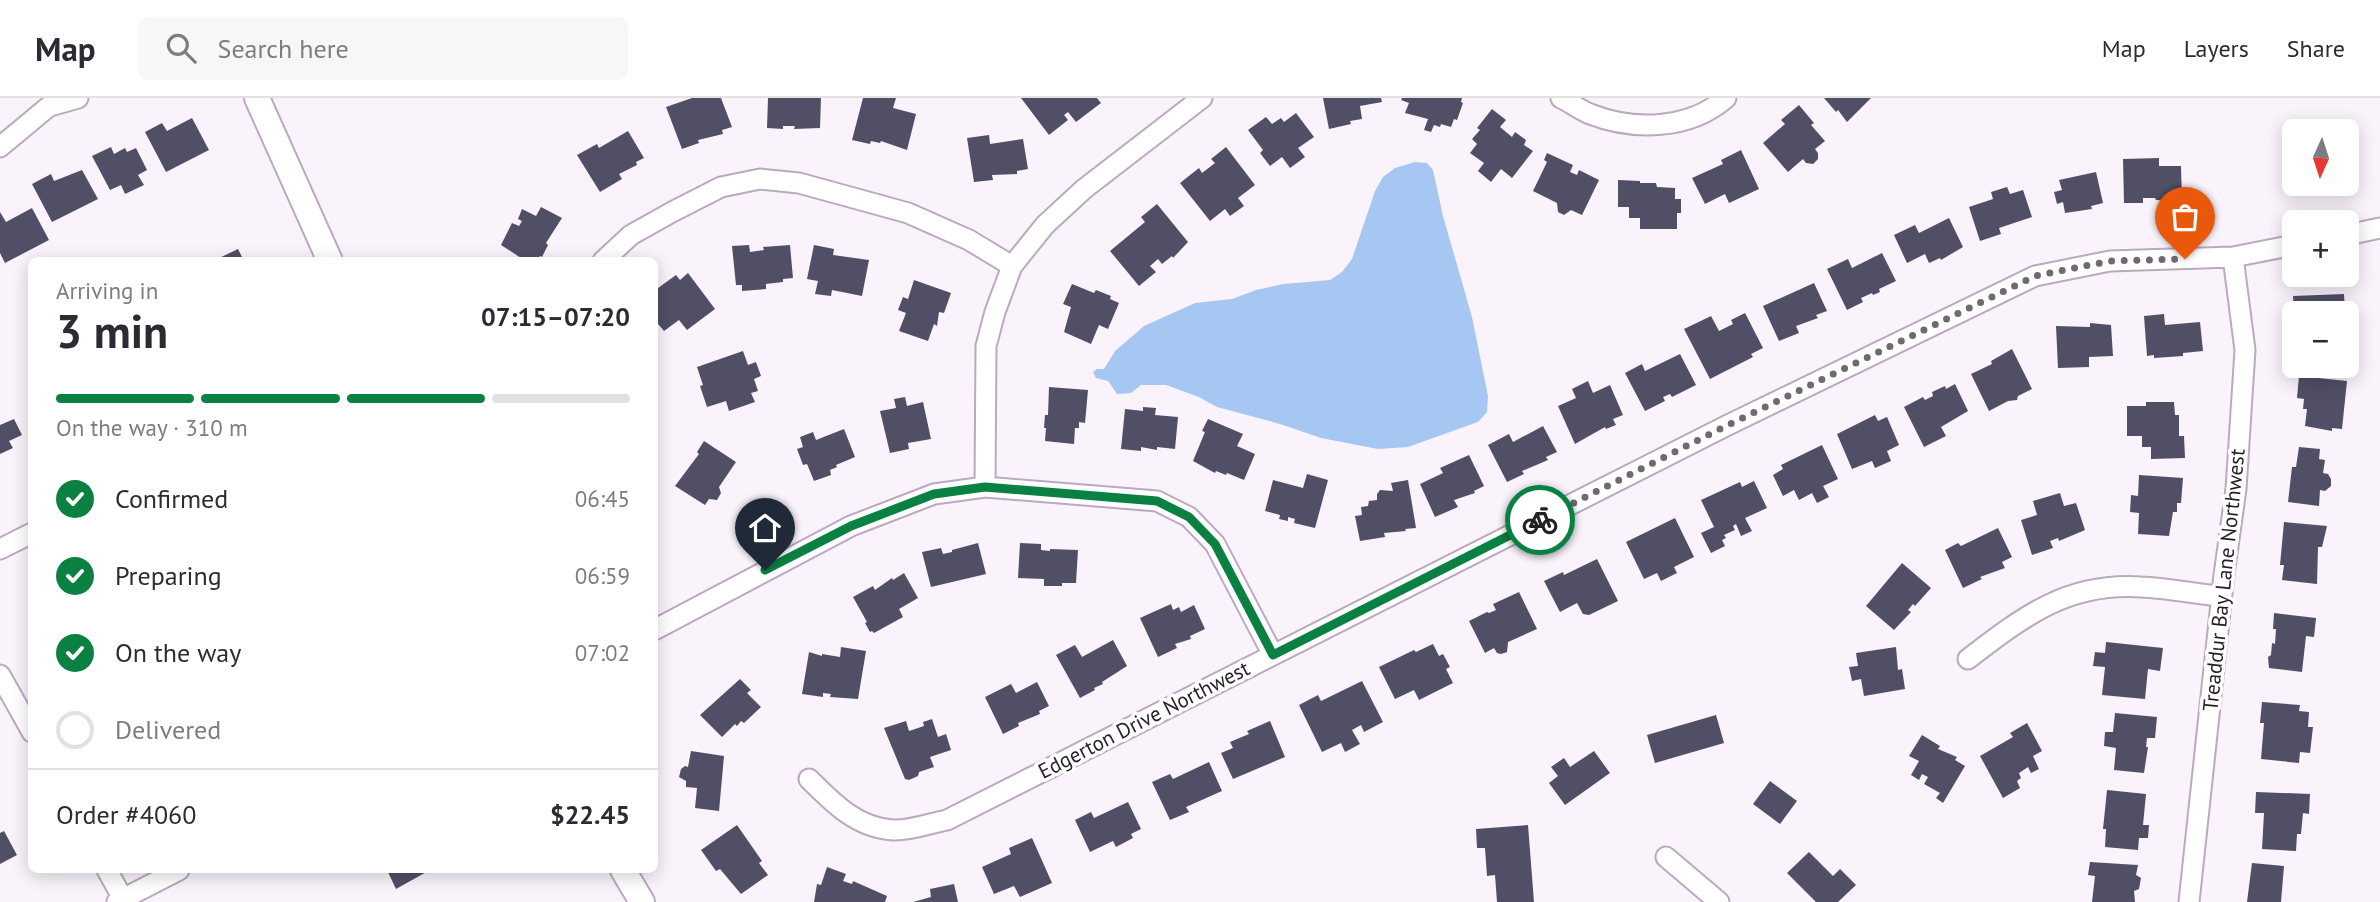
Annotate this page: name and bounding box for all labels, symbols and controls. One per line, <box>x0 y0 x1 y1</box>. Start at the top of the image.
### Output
search box <box>138 17 628 80</box>
text: Map <box>35 27 96 70</box>
icon: search <box>162 29 200 67</box>
text: Search here <box>218 32 349 65</box>
text: Map <box>2102 33 2146 64</box>
text: Layers <box>2184 33 2249 64</box>
text: Share <box>2287 33 2345 64</box>
north arrow <box>2282 119 2359 196</box>
map controls <box>2282 119 2359 378</box>
pin <box>2155 187 2215 259</box>
icon: bag <box>2166 198 2204 236</box>
button: + <box>2282 210 2359 287</box>
text: Arriving in <box>56 276 158 305</box>
text: 07:15–07:20 <box>481 300 630 333</box>
text: 3 min <box>56 301 168 361</box>
button: − <box>2282 301 2359 378</box>
text: On the way · 310 m <box>56 413 248 442</box>
street label: Treaddur Bay Lane Northwest <box>2196 447 2251 713</box>
icon: check <box>56 480 94 518</box>
text: Confirmed <box>115 482 228 515</box>
text: 06:45 <box>575 484 630 513</box>
courier <box>1505 485 1575 555</box>
pin <box>735 498 795 570</box>
icon: bike <box>1521 501 1559 539</box>
icon: home <box>746 509 784 547</box>
icon: check <box>56 557 94 595</box>
text: Preparing <box>115 559 222 592</box>
text: 06:59 <box>575 561 630 590</box>
icon: check <box>56 634 94 672</box>
text: On the way <box>115 636 241 669</box>
text: 07:02 <box>575 638 630 667</box>
street label: Edgerton Drive Northwest <box>1033 654 1254 785</box>
text: Delivered <box>115 713 221 746</box>
text: Order #4060 <box>56 798 196 831</box>
text: $22.45 <box>550 798 630 831</box>

